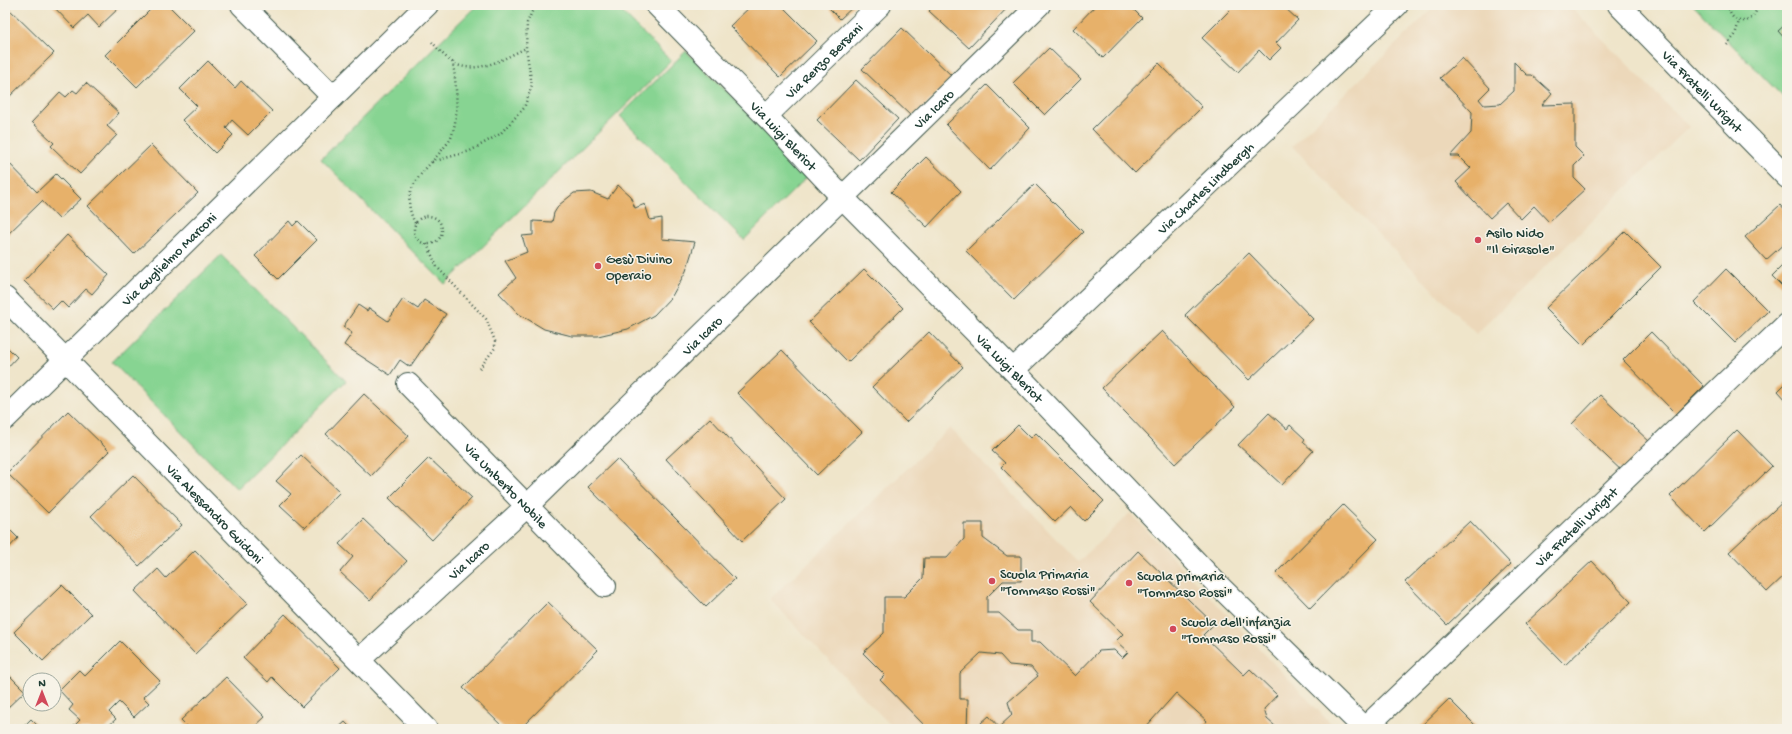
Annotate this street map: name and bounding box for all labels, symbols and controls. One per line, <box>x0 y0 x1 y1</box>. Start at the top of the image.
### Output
street label: Via Renzo Bersani <box>782 20 868 104</box>
street label: Via Fratelli Wright <box>1656 47 1746 138</box>
street label: Via Icaro <box>911 87 959 134</box>
street label: Via Luigi Bleriot <box>745 98 820 176</box>
street label: Via Charles Lindbergh <box>1154 139 1259 240</box>
street label: Via Guglielmo Marconi <box>118 210 221 311</box>
place label: Asilo Nido "Il Girasole" <box>1486 226 1555 259</box>
marker: Asilo Nido "Il Girasole" <box>1473 235 1483 245</box>
place label: Gesù Divino Operaio <box>606 252 672 285</box>
marker: Gesù Divino Operaio <box>593 261 603 271</box>
street label: Via Icaro <box>679 313 727 361</box>
street label: Via Luigi Bleriot <box>970 330 1046 408</box>
street label: Via Umberto Nobile <box>458 440 551 534</box>
street label: Via Alessandro Guidoni <box>160 461 266 568</box>
street label: Via Fratelli Wright <box>1532 484 1623 573</box>
street label: Via Icaro <box>445 538 494 585</box>
place label: Scuola Primaria "Tommaso Rossi" <box>1000 567 1096 600</box>
place label: Scuola primaria "Tommaso Rossi" <box>1137 569 1233 602</box>
marker: Scuola Primaria "Tommaso Rossi" <box>987 576 997 586</box>
marker: Scuola primaria "Tommaso Rossi" <box>1124 578 1134 588</box>
place label: Scuola dell'infanzia "Tommaso Rossi" <box>1181 615 1292 648</box>
marker: Scuola dell'infanzia "Tommaso Rossi" <box>1168 624 1178 634</box>
north arrow <box>22 672 62 712</box>
text: N <box>38 678 46 690</box>

